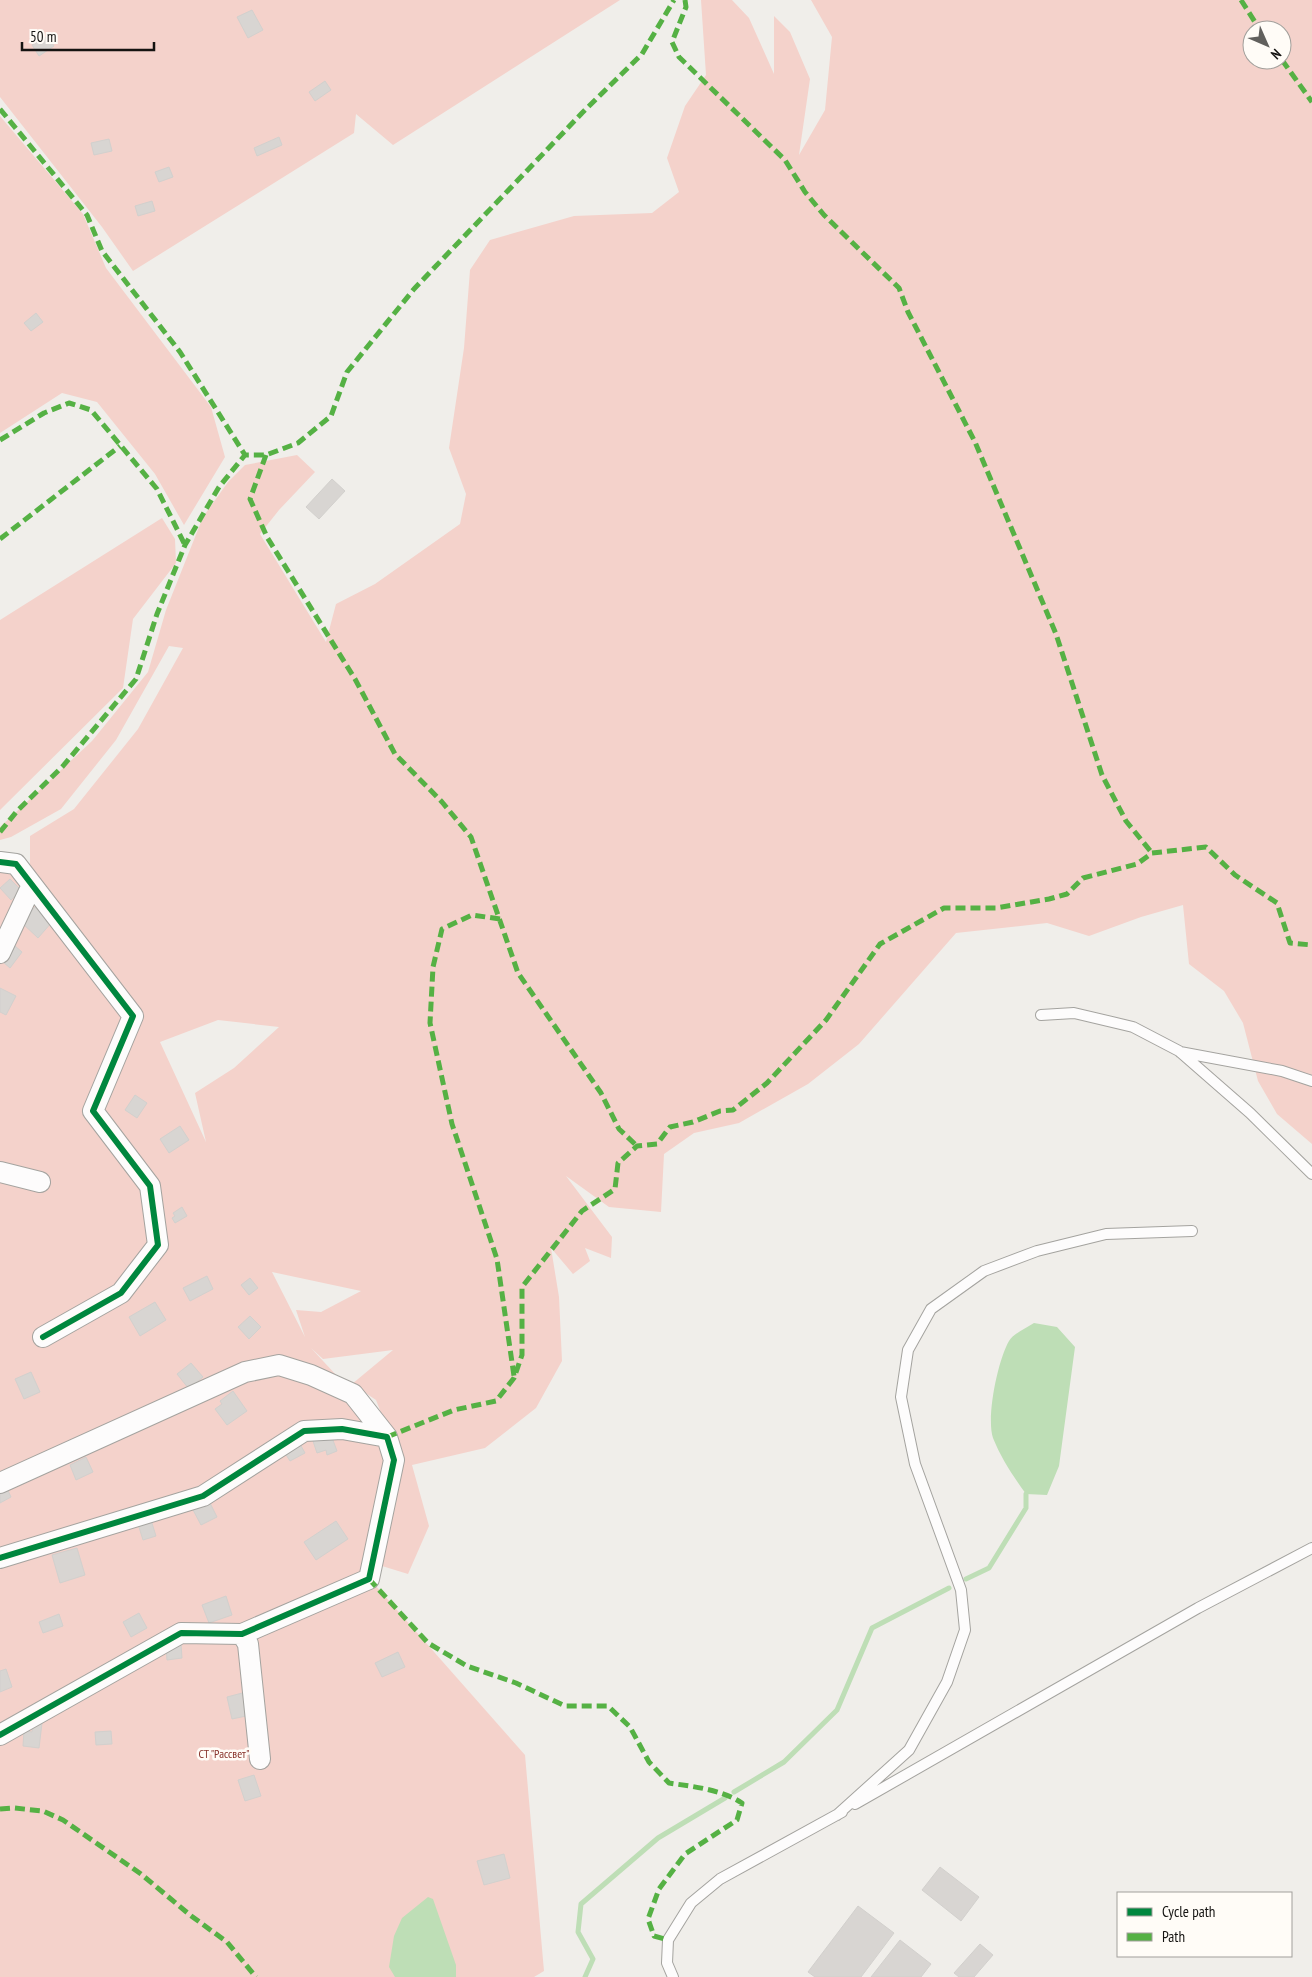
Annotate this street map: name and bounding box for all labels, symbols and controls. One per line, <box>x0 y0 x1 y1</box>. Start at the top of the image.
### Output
scale bar <box>22 20 155 52</box>
north arrow <box>1242 20 1292 70</box>
text: 50 m <box>30 27 56 46</box>
text: N <box>1267 45 1285 63</box>
park label: СТ "Рассвет" <box>199 1746 249 1761</box>
legend <box>1117 1892 1292 1957</box>
text: Cycle path <box>1162 1902 1215 1921</box>
text: Path <box>1162 1927 1185 1946</box>

